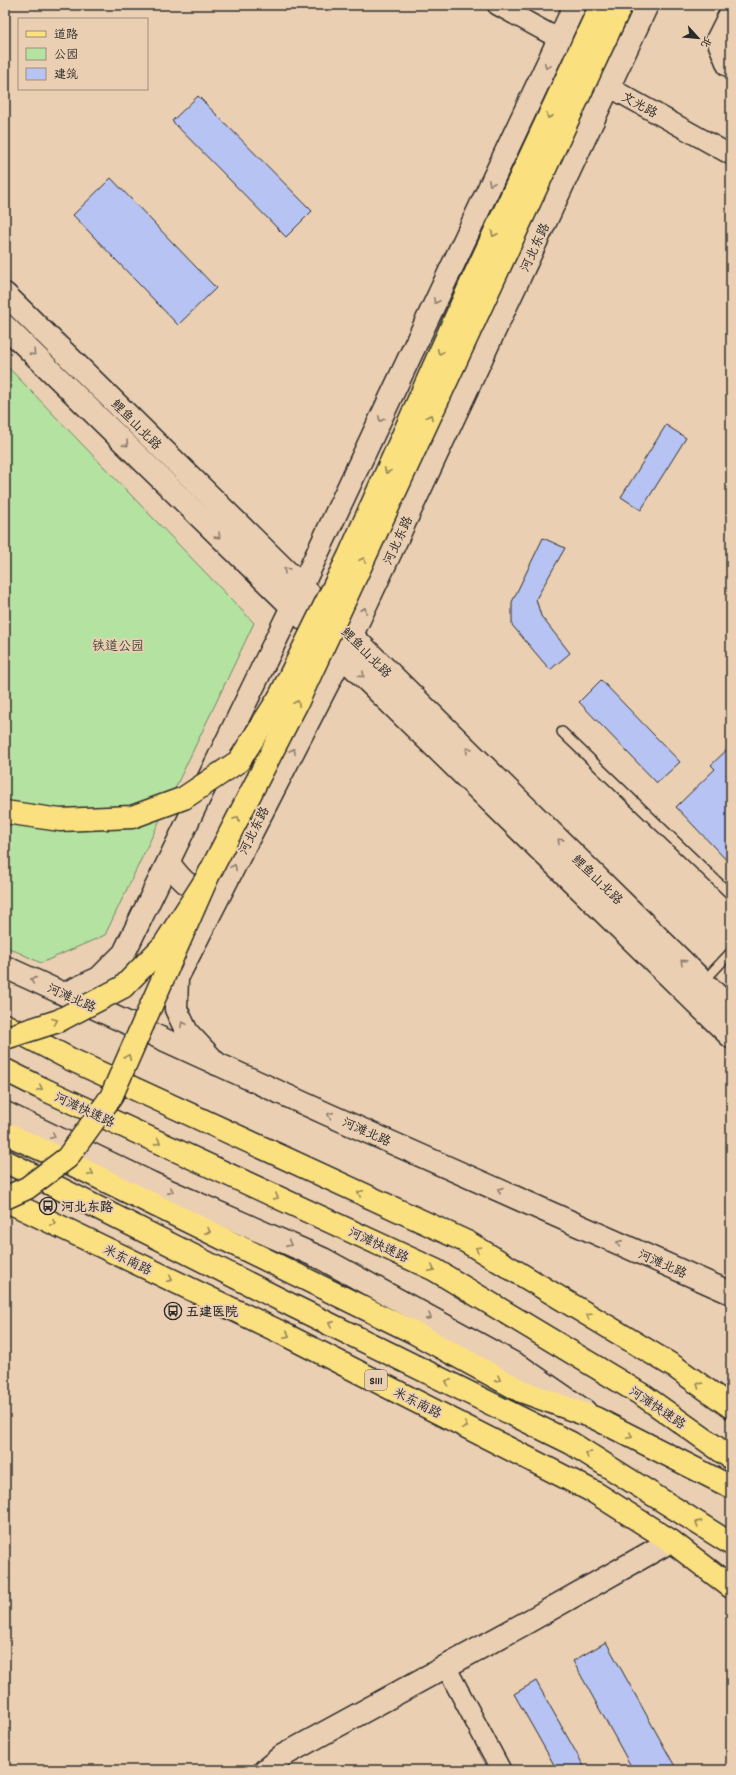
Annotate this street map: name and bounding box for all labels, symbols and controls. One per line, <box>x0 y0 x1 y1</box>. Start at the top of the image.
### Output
legend <box>18 18 148 90</box>
north arrow <box>678 18 718 58</box>
text: 道路 <box>54 27 78 44</box>
text: 北 <box>696 33 715 50</box>
text: 公园 <box>54 47 78 64</box>
one-way arrow <box>544 61 552 69</box>
text: 建筑 <box>54 67 78 84</box>
street label: 文光路 <box>617 88 660 124</box>
one-way arrow <box>546 112 554 120</box>
one-way arrow <box>488 179 496 187</box>
street label: 河北东路 <box>517 220 556 276</box>
one-way arrow <box>491 230 499 237</box>
one-way arrow <box>433 297 441 304</box>
one-way arrow <box>28 348 36 356</box>
one-way arrow <box>437 348 445 356</box>
street label: 鲤鱼山北路 <box>106 396 165 455</box>
one-way arrow <box>425 413 433 421</box>
one-way arrow <box>378 414 386 422</box>
one-way arrow <box>121 440 129 447</box>
one-way arrow <box>384 467 392 474</box>
street label: 河北东路 <box>380 513 419 569</box>
one-way arrow <box>213 531 221 538</box>
one-way arrow <box>359 556 367 563</box>
one-way arrow <box>283 567 291 575</box>
one-way arrow <box>359 607 367 614</box>
street label: 鲤鱼山北路 <box>336 624 395 683</box>
park label: 铁道公园 <box>92 638 144 657</box>
one-way arrow <box>357 670 365 678</box>
one-way arrow <box>292 700 300 707</box>
one-way arrow <box>465 747 473 755</box>
one-way arrow <box>288 748 296 755</box>
street label: 河北东路 <box>235 804 275 859</box>
one-way arrow <box>233 816 240 823</box>
one-way arrow <box>557 838 565 846</box>
street label: 鲤鱼山北路 <box>566 851 626 910</box>
one-way arrow <box>229 864 237 871</box>
one-way arrow <box>680 959 688 967</box>
one-way arrow <box>30 977 38 985</box>
street label: 河滩北路 <box>43 980 99 1019</box>
one-way arrow <box>52 1018 59 1026</box>
one-way arrow <box>180 1020 188 1028</box>
one-way arrow <box>124 1053 132 1060</box>
one-way arrow <box>35 1083 43 1090</box>
street label: 河滩快速路 <box>50 1089 117 1134</box>
one-way arrow <box>327 1112 334 1120</box>
street label: 河滩北路 <box>338 1114 394 1153</box>
one-way arrow <box>49 1131 56 1139</box>
one-way arrow <box>153 1137 161 1145</box>
one-way arrow <box>87 1169 94 1176</box>
one-way arrow <box>167 1187 174 1195</box>
one-way arrow <box>497 1187 504 1195</box>
one-way arrow <box>357 1190 365 1198</box>
one-way arrow <box>271 1192 279 1200</box>
bus stop icon: 河北东路 <box>38 1196 58 1216</box>
place label: 河北东路 <box>61 1199 113 1218</box>
one-way arrow <box>49 1218 56 1226</box>
street label: 河滩快速路 <box>344 1224 411 1269</box>
one-way arrow <box>203 1226 211 1234</box>
one-way arrow <box>285 1239 293 1247</box>
one-way arrow <box>615 1240 622 1248</box>
street label: 米东南路 <box>99 1241 154 1281</box>
one-way arrow <box>475 1246 482 1253</box>
street label: 河滩北路 <box>634 1246 690 1285</box>
one-way arrow <box>427 1264 435 1272</box>
one-way arrow <box>166 1274 173 1282</box>
bus stop icon: 五建医院 <box>163 1301 183 1321</box>
place label: 五建医院 <box>186 1304 238 1323</box>
one-way arrow <box>425 1313 432 1320</box>
one-way arrow <box>586 1313 593 1320</box>
one-way arrow <box>328 1322 335 1329</box>
one-way arrow <box>283 1331 291 1338</box>
road number: S111 <box>365 1370 387 1390</box>
one-way arrow <box>494 1374 501 1381</box>
one-way arrow <box>444 1379 452 1387</box>
one-way arrow <box>697 1382 704 1389</box>
street label: 河滩快速路 <box>624 1383 689 1435</box>
street label: 米东南路 <box>389 1384 444 1424</box>
one-way arrow <box>461 1421 469 1429</box>
one-way arrow <box>625 1431 633 1439</box>
one-way arrow <box>585 1451 592 1458</box>
one-way arrow <box>695 1520 702 1528</box>

